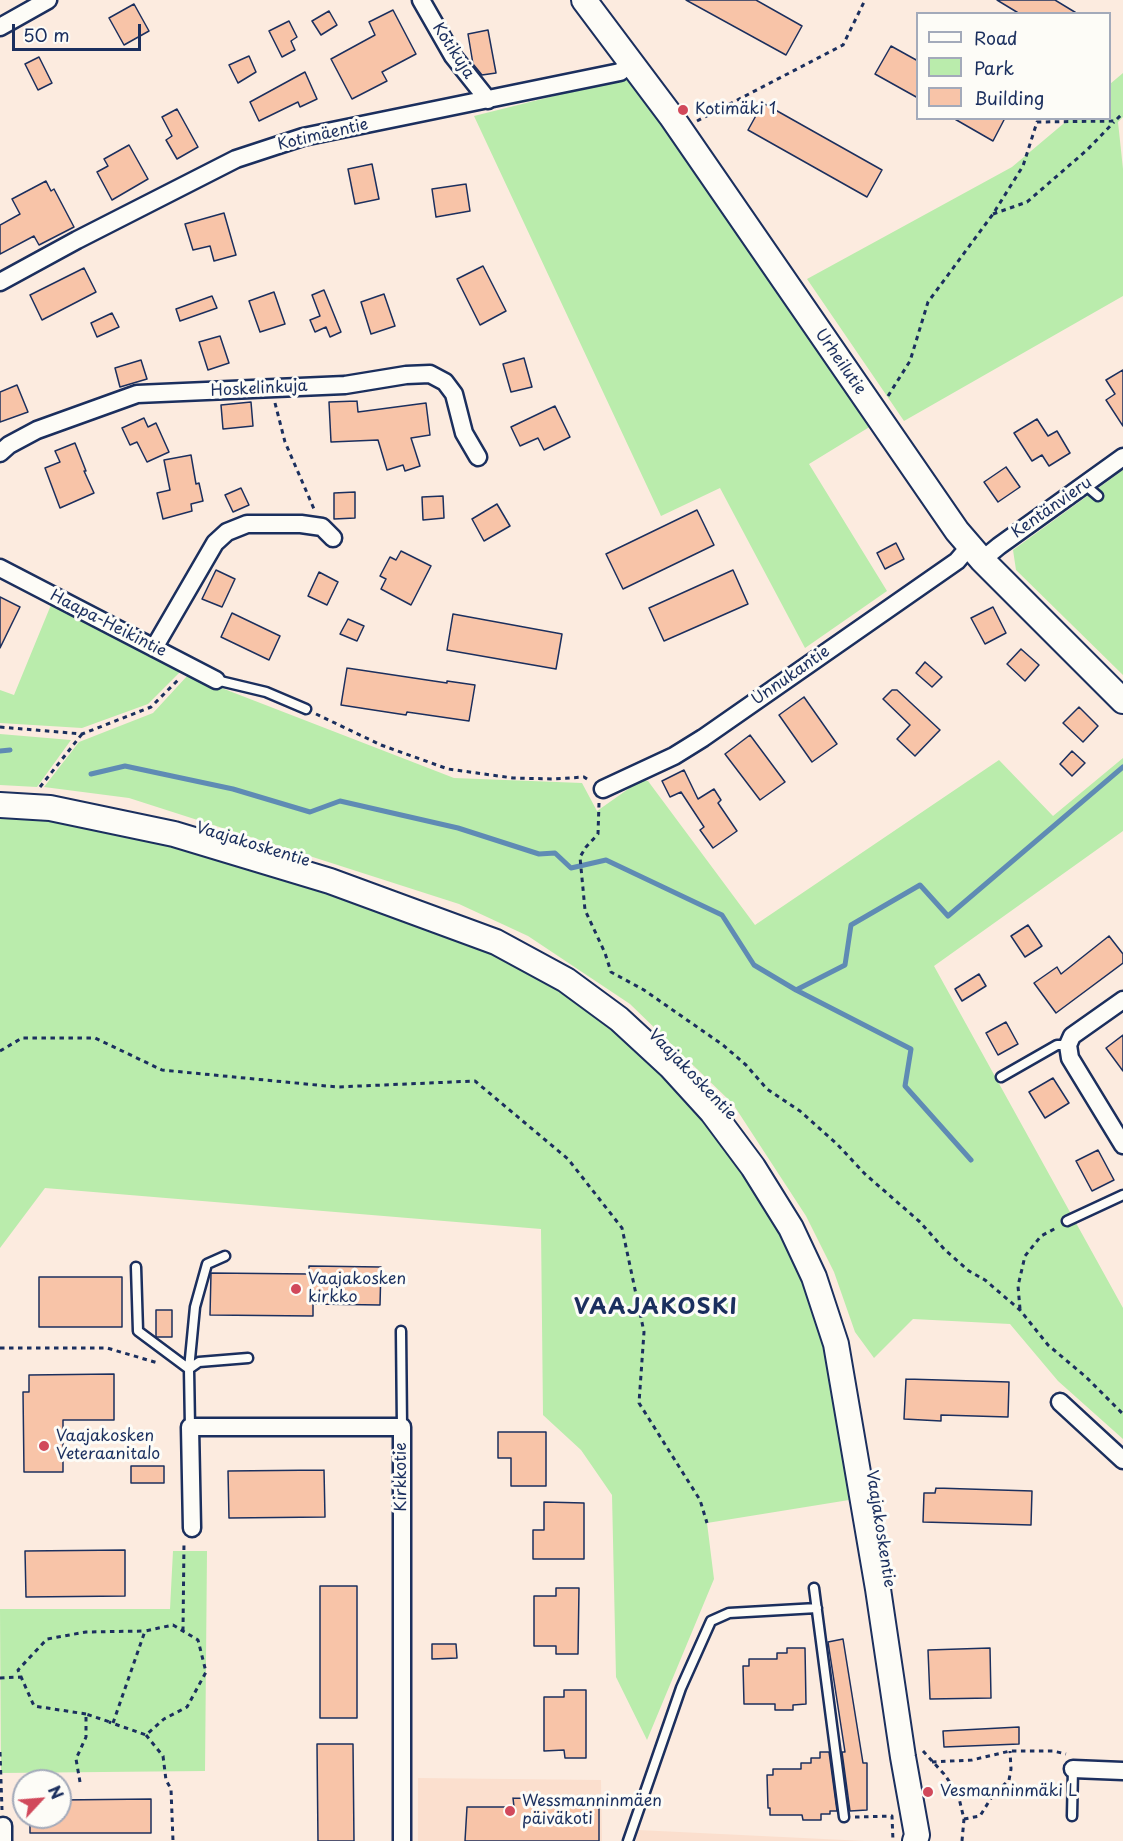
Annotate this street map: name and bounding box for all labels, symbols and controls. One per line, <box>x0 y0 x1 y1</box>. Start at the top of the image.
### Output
scale bar <box>15 12 144 50</box>
legend <box>916 12 1111 120</box>
street label: Kotikuja <box>428 19 478 83</box>
text: 50 m <box>23 21 70 48</box>
text: Road <box>974 24 1018 51</box>
text: Park <box>974 54 1014 81</box>
text: Building <box>974 84 1044 111</box>
place label: Kotimäki 1 <box>695 100 776 120</box>
marker: Kotimäki 1 <box>676 103 690 117</box>
street label: Kotimäentie <box>276 115 370 155</box>
street label: Urheilutie <box>810 325 870 399</box>
street label: Hoskelinkuja <box>210 377 308 401</box>
street label: Kentänvieru <box>1008 473 1096 543</box>
street label: Haapa-Heikintie <box>47 586 169 662</box>
street label: Unnukantie <box>748 642 834 710</box>
street label: Vaajakoskentie <box>194 819 312 871</box>
street label: Vaajakoskentie <box>644 1026 740 1124</box>
place label: Vaajakosken kirkko <box>308 1270 406 1308</box>
marker: Vaajakosken kirkko <box>289 1282 303 1296</box>
district label: VAAJAKOSKI <box>574 1295 738 1321</box>
place label: Vaajakosken Veteraanitalo <box>56 1427 160 1465</box>
marker: Vaajakosken Veteraanitalo <box>37 1439 51 1453</box>
street label: Kirkkotie <box>392 1442 412 1512</box>
street label: Vaajakoskentie <box>861 1469 899 1589</box>
north arrow <box>12 1769 72 1829</box>
text: N <box>43 1781 70 1803</box>
place label: Vesmanninmäki L <box>940 1782 1077 1802</box>
marker: Vesmanninmäki L <box>921 1785 935 1799</box>
place label: Wessmanninmäen päiväkoti <box>522 1792 662 1830</box>
marker: Wessmanninmäen päiväkoti <box>503 1804 517 1818</box>

